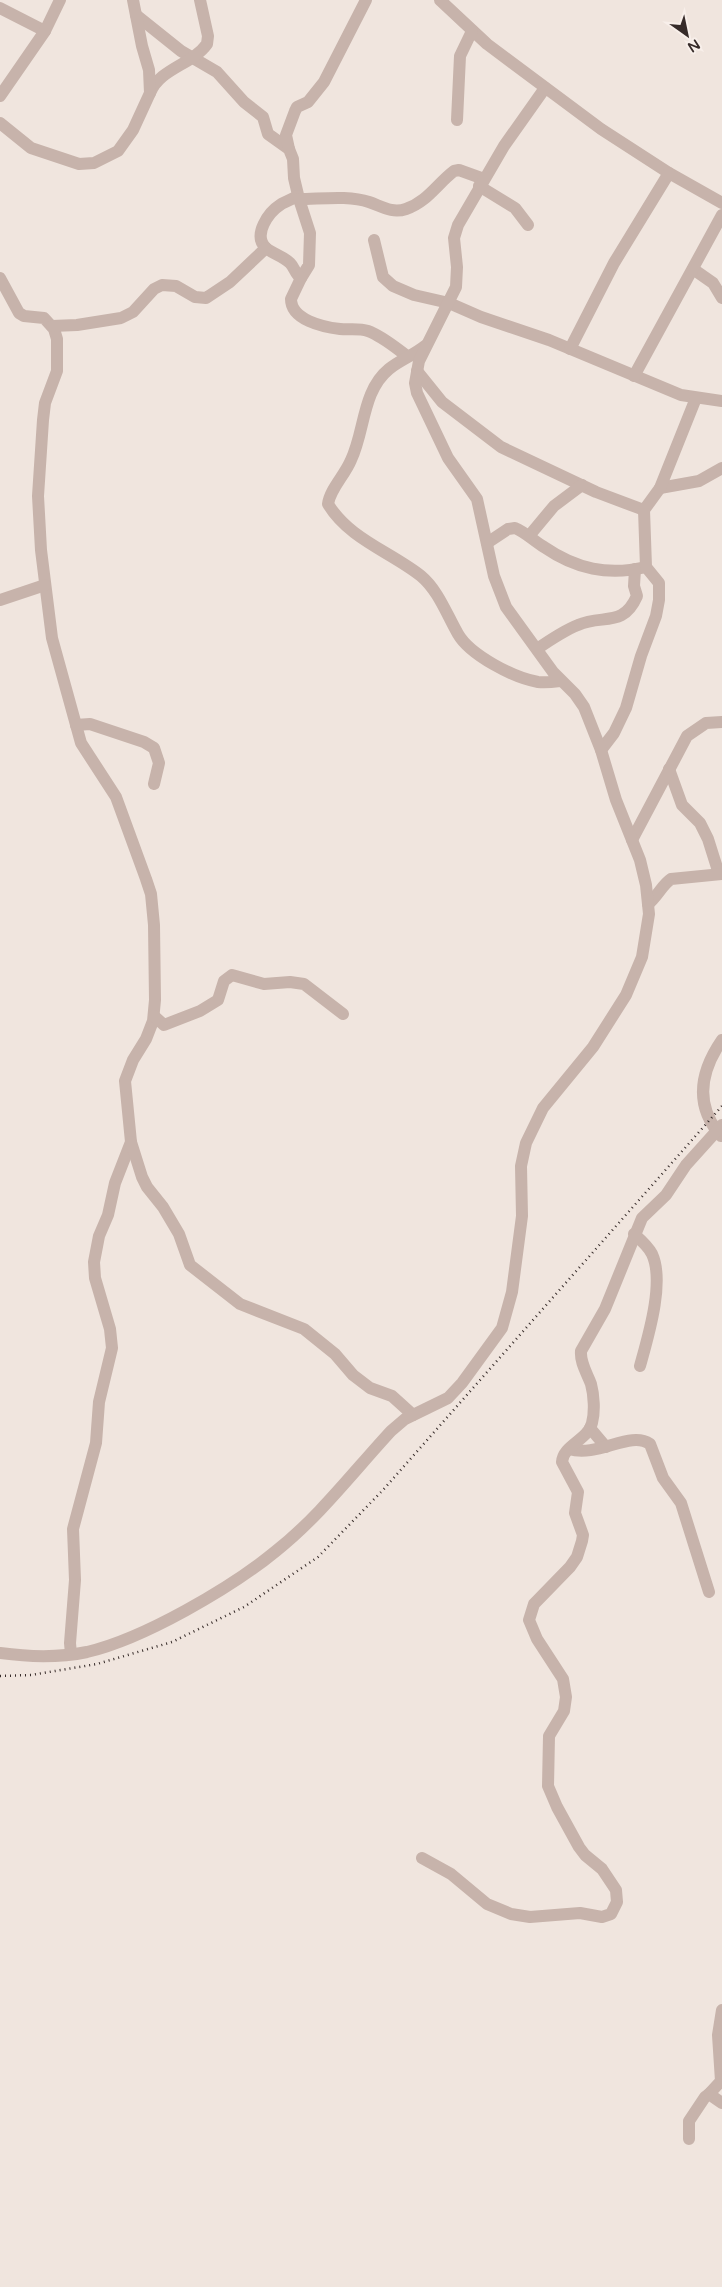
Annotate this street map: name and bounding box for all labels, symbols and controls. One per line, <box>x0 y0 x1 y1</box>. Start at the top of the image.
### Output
north arrow <box>662 10 712 60</box>
text: N <box>684 35 703 56</box>

